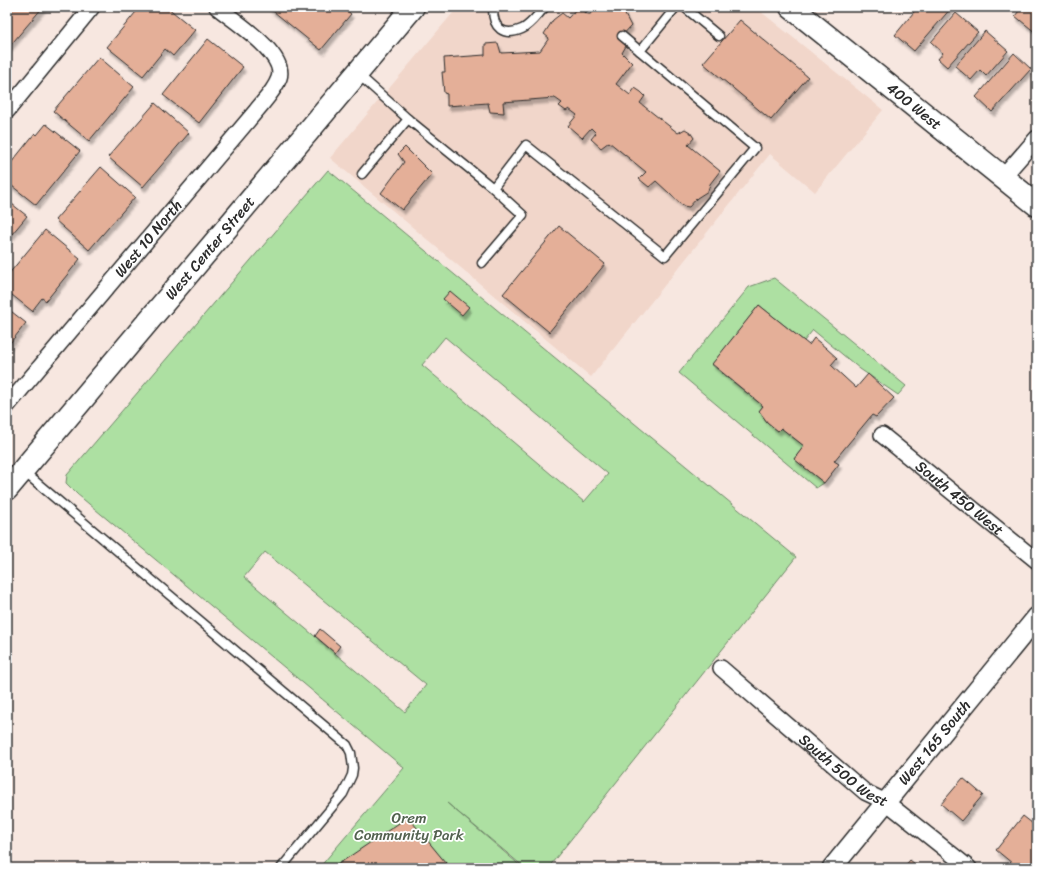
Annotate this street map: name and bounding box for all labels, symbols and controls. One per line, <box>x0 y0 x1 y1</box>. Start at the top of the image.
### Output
street label: 400 West <box>881 76 948 137</box>
street label: West Center Street <box>158 190 262 306</box>
street label: West 10 North <box>108 194 189 283</box>
street label: South 450 West <box>909 454 1010 543</box>
street label: West 165 South <box>891 694 978 791</box>
street label: South 500 West <box>793 727 893 814</box>
park label: Orem Community Park <box>354 805 465 848</box>

